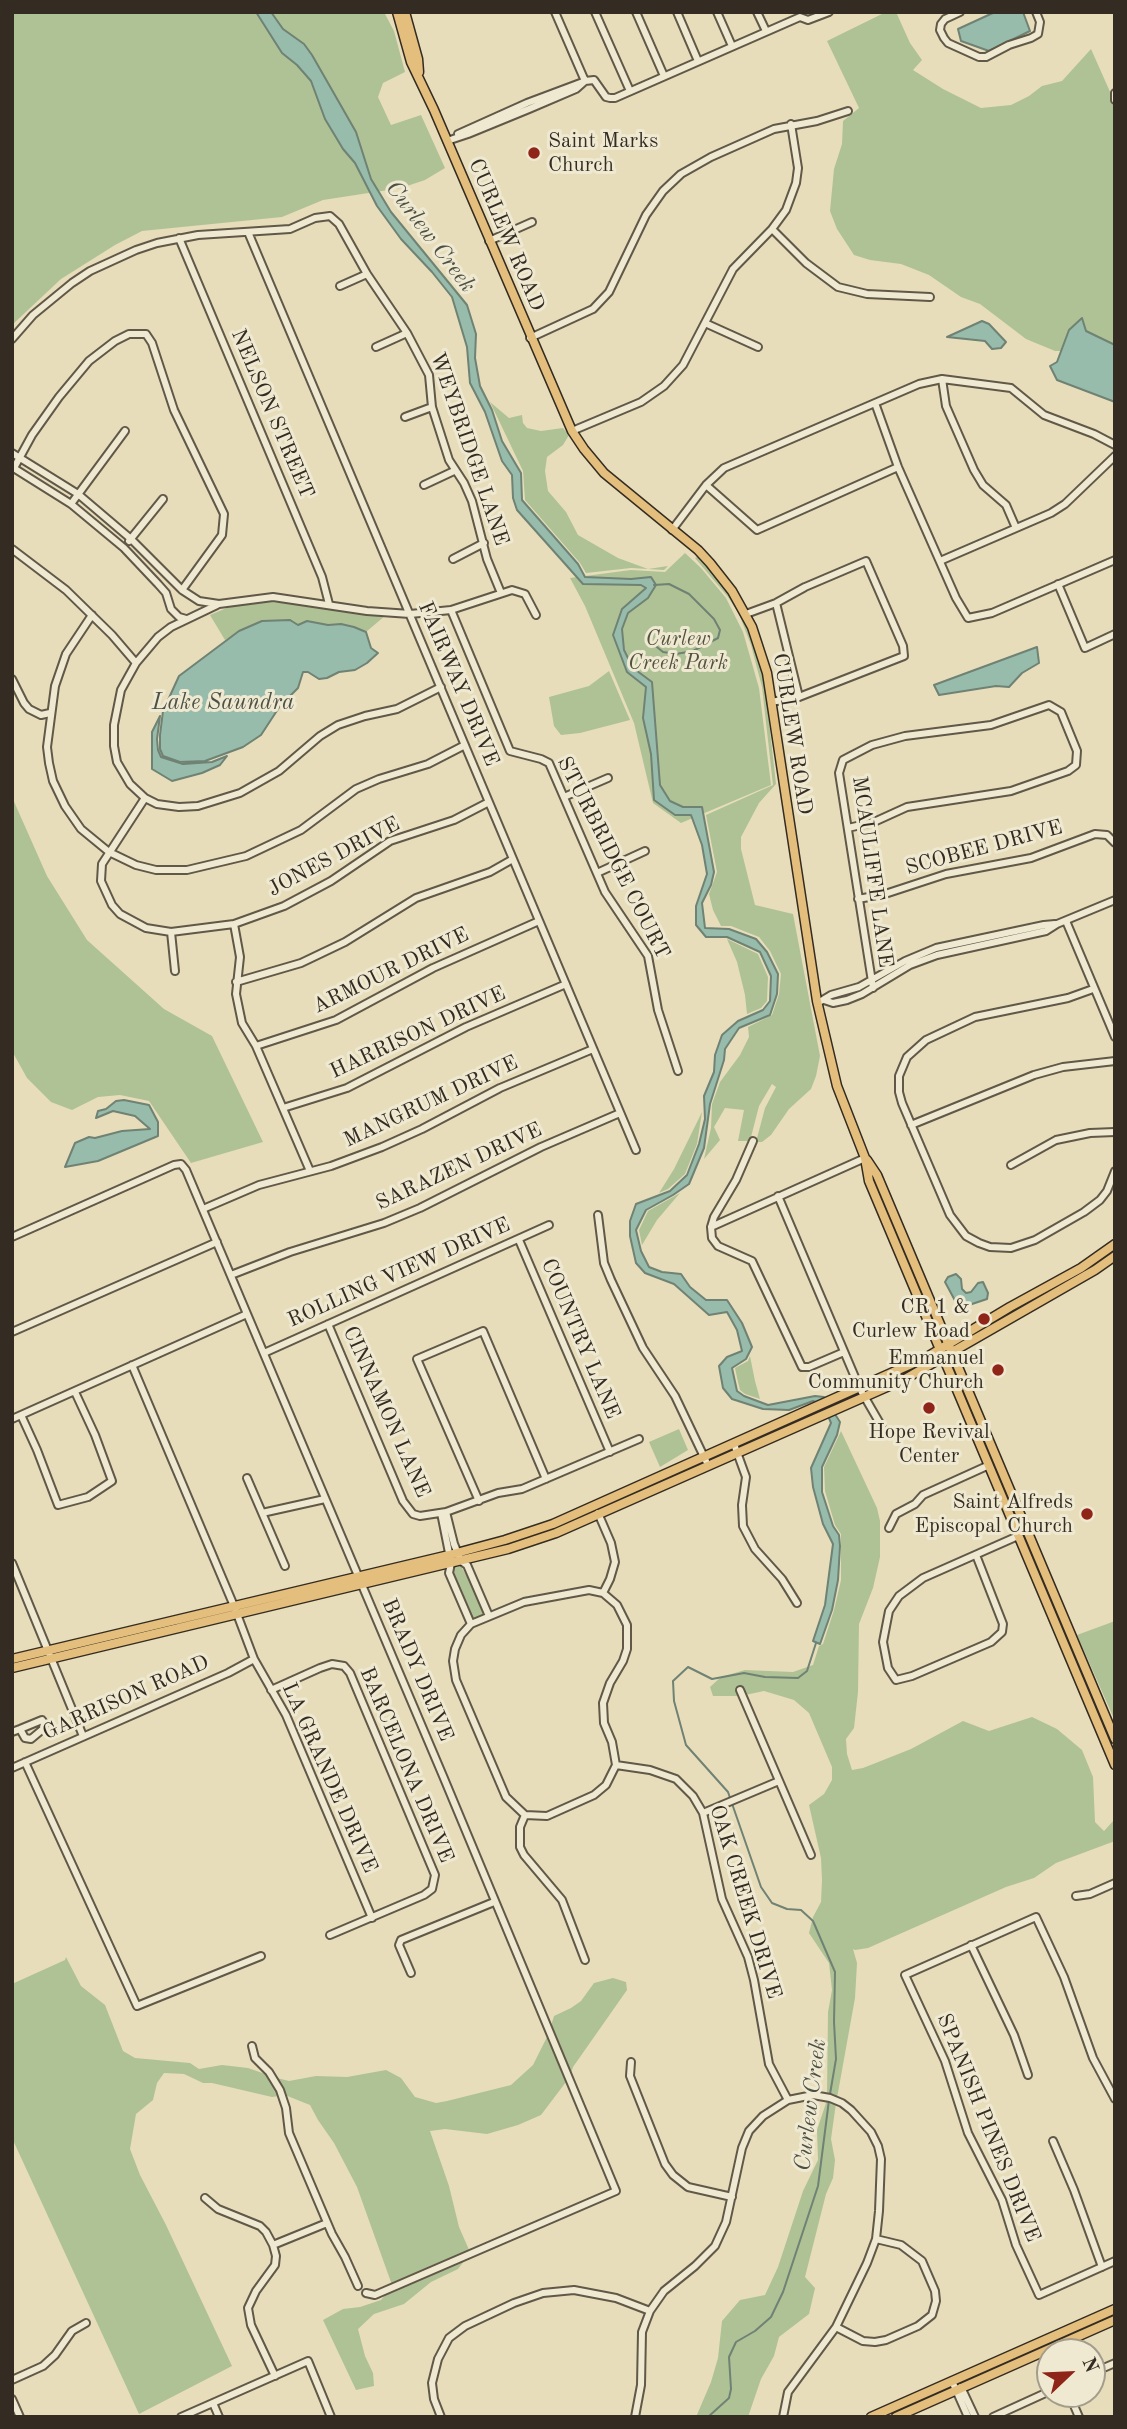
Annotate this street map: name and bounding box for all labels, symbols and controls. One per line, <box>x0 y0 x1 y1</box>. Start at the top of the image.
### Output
place label: Saint Marks Church <box>548 128 658 178</box>
marker: Saint Marks Church <box>526 145 542 161</box>
street label: CURLEW ROAD <box>463 155 549 315</box>
water label: Curlew Creek <box>379 176 481 298</box>
street label: NELSON STREET <box>225 326 319 502</box>
street label: WEYBRIDGE LANE <box>424 349 514 549</box>
street label: FAIRWAY DRIVE <box>412 598 504 770</box>
park label: Curlew Creek Park <box>628 626 728 676</box>
street label: CURLEW ROAD <box>767 651 817 817</box>
water label: Lake Saundra <box>152 689 294 717</box>
street label: STURBRIDGE COURT <box>551 753 675 963</box>
street label: MCAULIFFE LANE <box>846 775 898 969</box>
street label: JONES DRIVE <box>264 812 404 902</box>
street label: SCOBEE DRIVE <box>903 815 1065 881</box>
street label: ARMOUR DRIVE <box>309 922 473 1020</box>
street label: HARRISON DRIVE <box>326 981 510 1085</box>
street label: MANGRUM DRIVE <box>340 1051 522 1153</box>
street label: SARAZEN DRIVE <box>372 1117 546 1217</box>
street label: ROLLING VIEW DRIVE <box>284 1212 514 1334</box>
street label: COUNTRY LANE <box>535 1255 625 1423</box>
place label: CR 1 & Curlew Road <box>852 1294 970 1344</box>
marker: CR 1 & Curlew Road <box>976 1311 992 1327</box>
street label: CINNAMON LANE <box>337 1322 435 1502</box>
place label: Emmanuel Community Church <box>808 1345 984 1395</box>
marker: Emmanuel Community Church <box>990 1362 1006 1378</box>
marker: Hope Revival Center <box>921 1400 937 1416</box>
place label: Hope Revival Center <box>868 1419 990 1469</box>
place label: Saint Alfreds Episcopal Church <box>915 1489 1073 1539</box>
marker: Saint Alfreds Episcopal Church <box>1079 1506 1095 1522</box>
street label: BRADY DRIVE <box>376 1595 458 1745</box>
street label: GARRISON ROAD <box>39 1650 213 1746</box>
street label: BARCELONA DRIVE <box>353 1663 459 1867</box>
street label: LA GRANDE DRIVE <box>276 1679 382 1877</box>
street label: OAK CREEK DRIVE <box>703 1802 787 2002</box>
street label: SPANISH PINES DRIVE <box>931 2010 1045 2246</box>
water label: Curlew Creek <box>789 2037 833 2173</box>
north arrow <box>1036 2338 1106 2408</box>
text: N <box>1077 2355 1101 2376</box>

